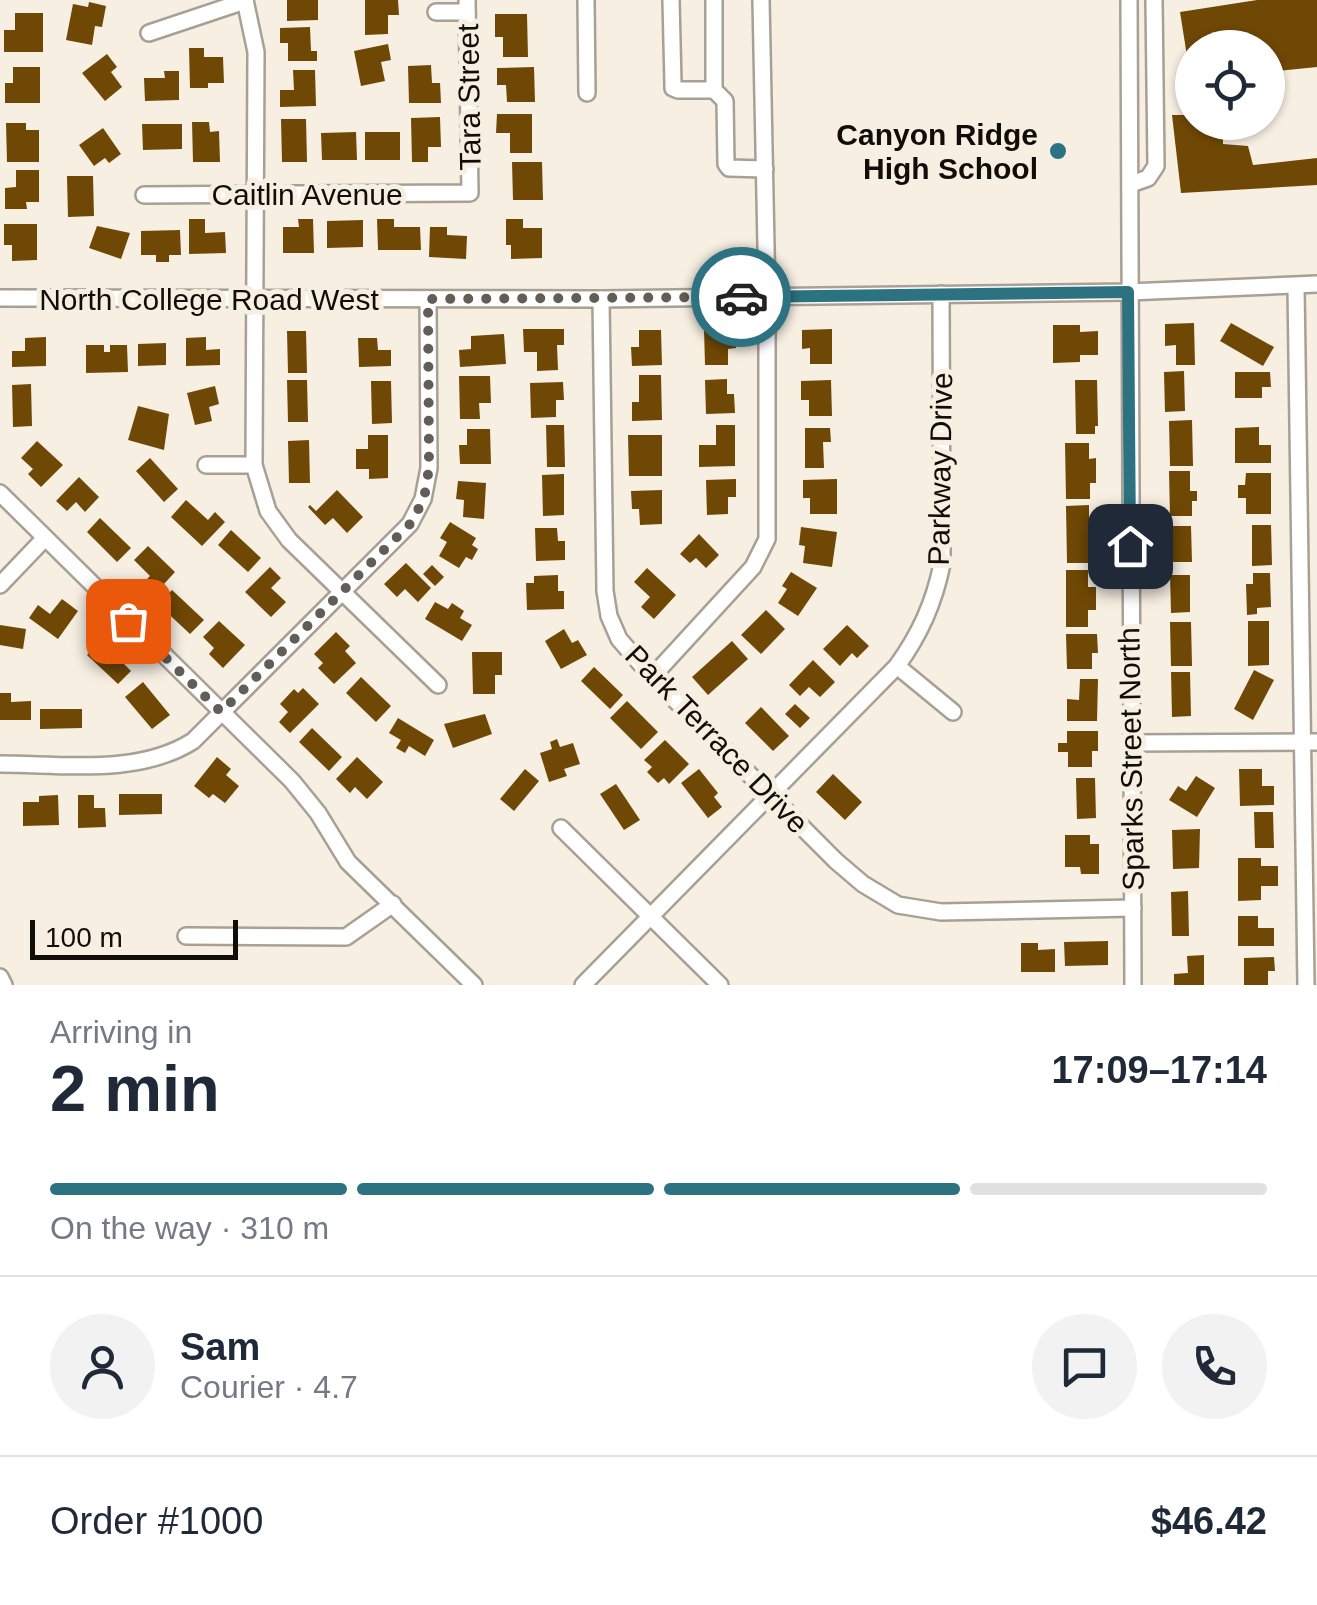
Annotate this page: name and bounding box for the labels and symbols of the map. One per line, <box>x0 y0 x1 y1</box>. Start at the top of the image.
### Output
street label: Tara Street <box>451 23 487 171</box>
place label: Canyon Ridge High School <box>836 118 1038 185</box>
marker: Canyon Ridge High School <box>1047 140 1069 162</box>
street label: Caitlin Avenue <box>211 178 403 211</box>
courier <box>691 247 791 347</box>
street label: North College Road West <box>39 283 379 316</box>
street label: Parkway Drive <box>922 372 958 566</box>
pin <box>1088 504 1173 589</box>
pin <box>86 579 171 664</box>
street label: Sparks Street North <box>1112 627 1150 891</box>
street label: Park Terrace Drive <box>619 638 815 840</box>
scale bar <box>30 915 238 960</box>

